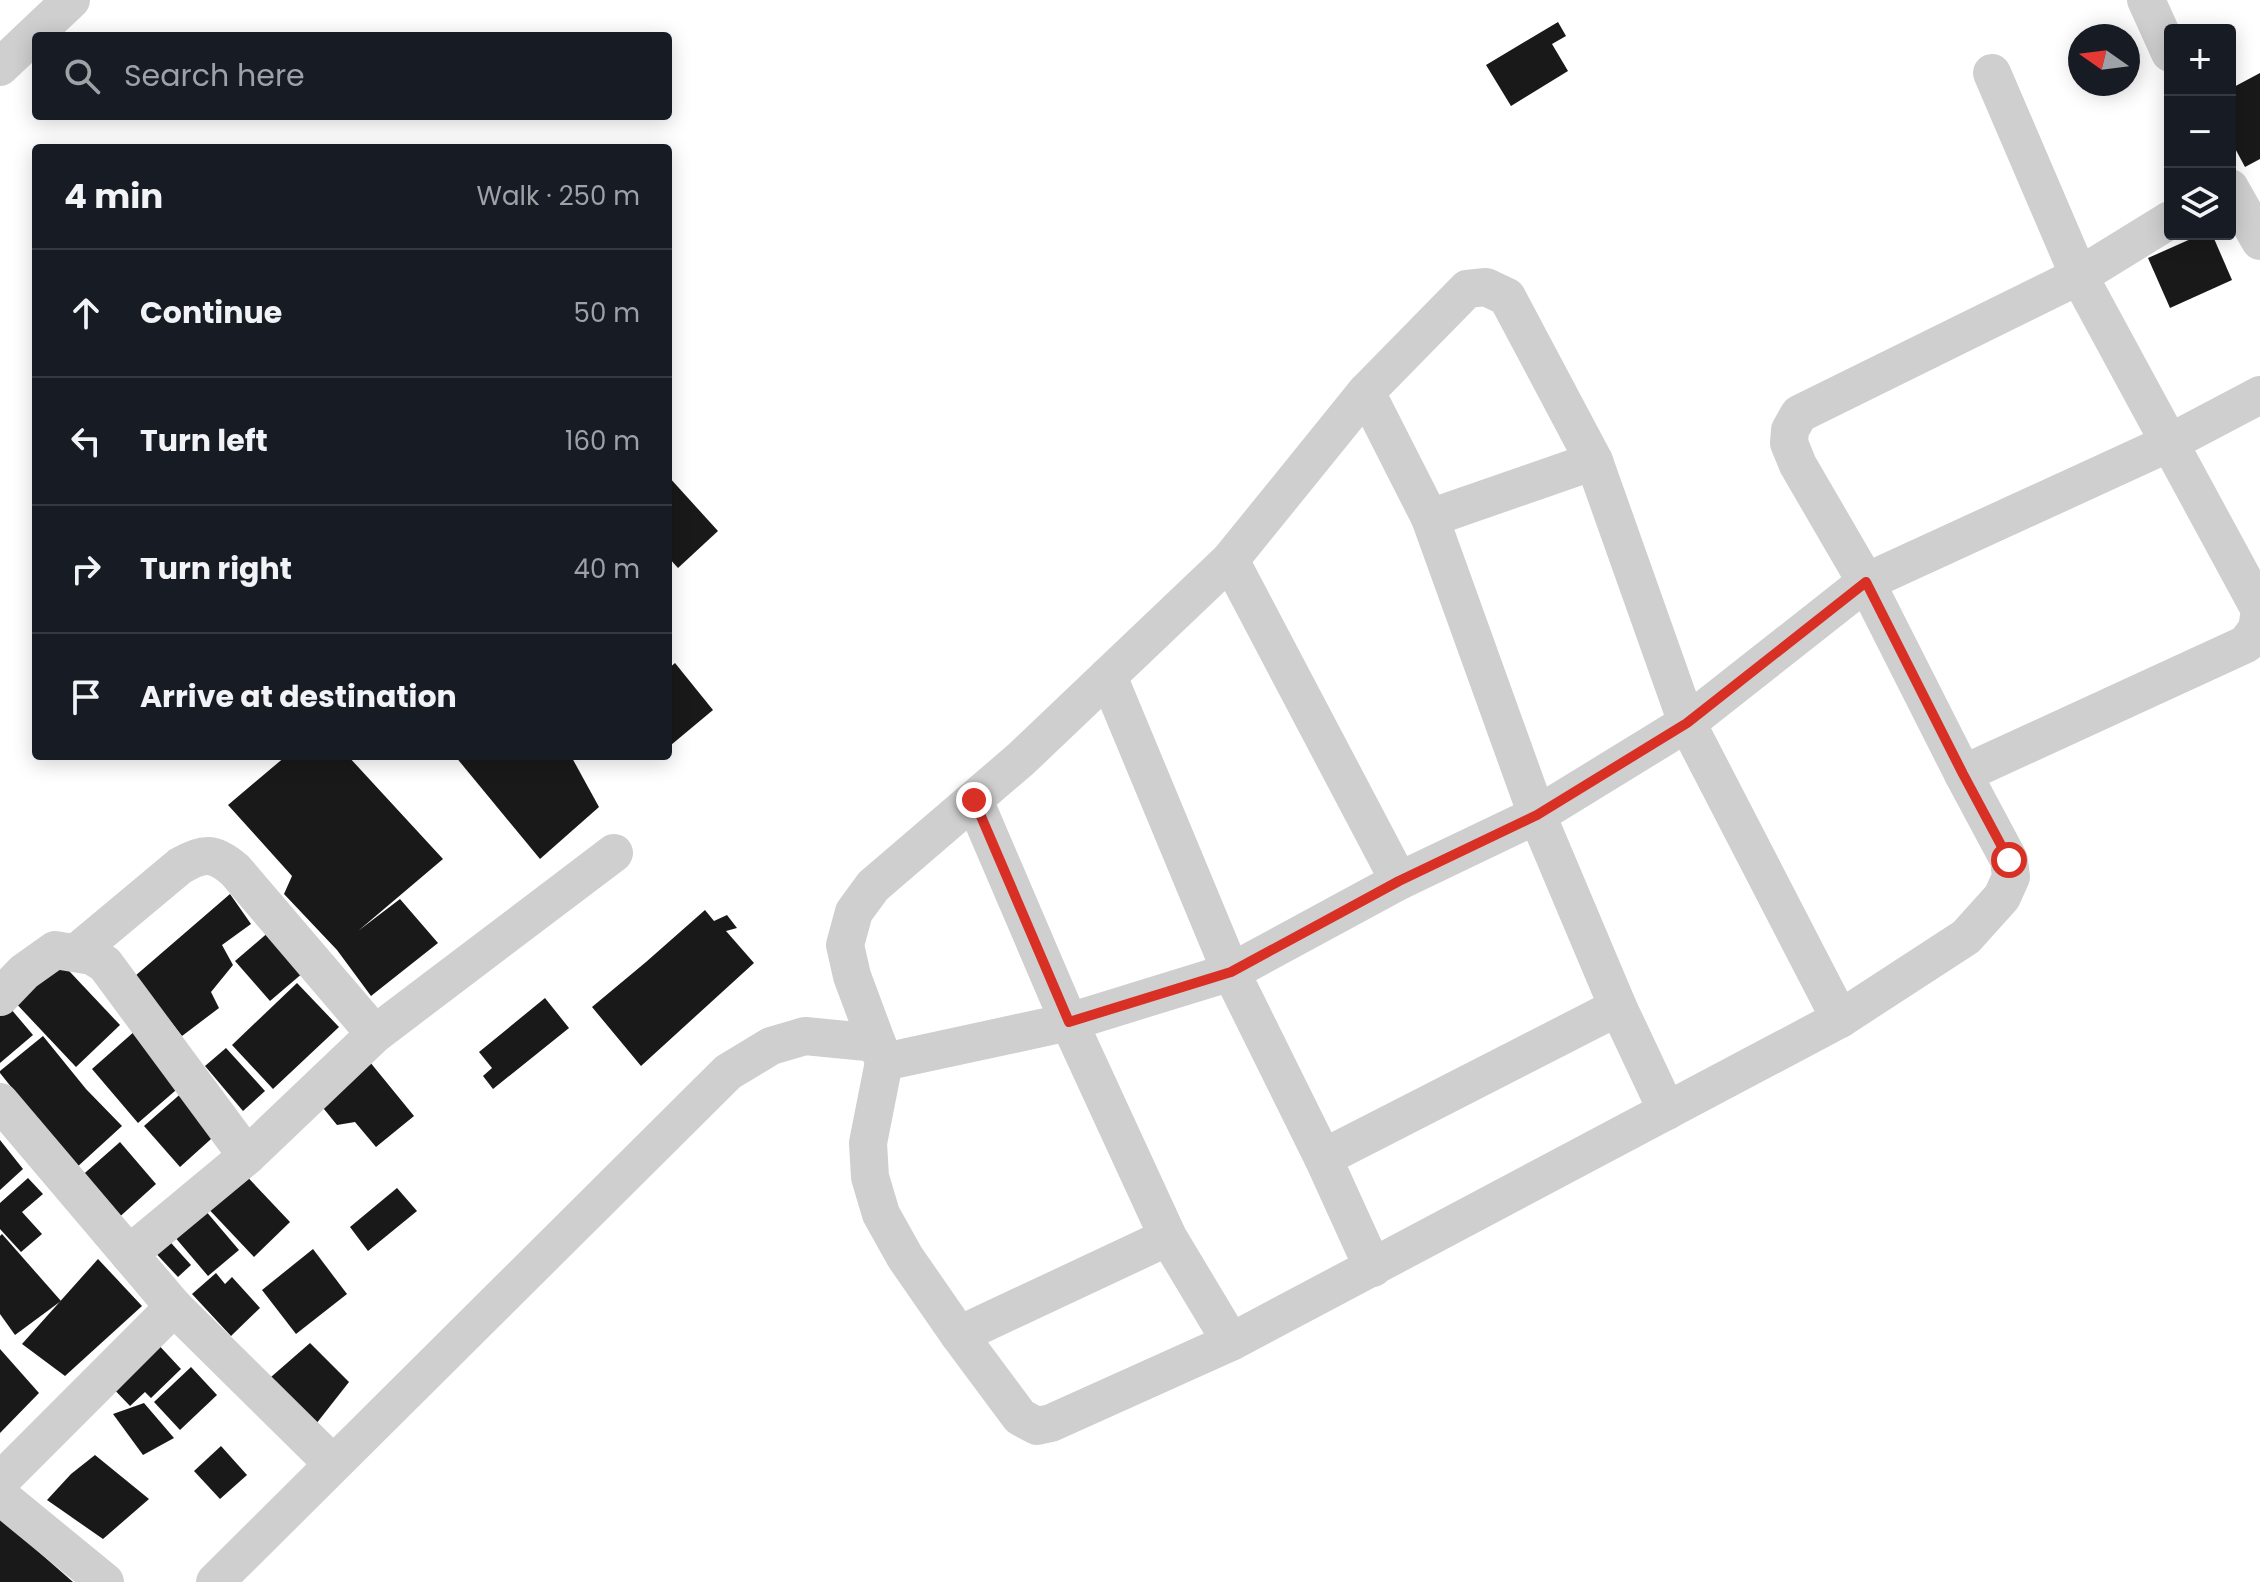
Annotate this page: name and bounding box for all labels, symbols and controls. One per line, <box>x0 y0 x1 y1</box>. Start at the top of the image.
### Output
north arrow <box>2068 24 2140 96</box>
map controls <box>2164 24 2236 240</box>
button: + <box>2164 24 2236 96</box>
search box <box>32 32 672 120</box>
icon: search <box>60 54 104 98</box>
text: Search here <box>124 54 305 97</box>
button: − <box>2164 96 2236 168</box>
button: layers <box>2164 168 2236 240</box>
text: 4 min <box>64 172 163 220</box>
text: Walk · 250 m <box>477 178 640 214</box>
icon: ahead <box>64 291 108 335</box>
text: Continue <box>140 291 282 334</box>
text: 50 m <box>574 295 640 331</box>
icon: left <box>64 419 108 463</box>
text: Turn left <box>140 419 268 462</box>
text: 160 m <box>565 423 640 459</box>
icon: right <box>64 547 108 591</box>
text: Turn right <box>140 547 292 590</box>
text: 40 m <box>574 551 640 587</box>
icon: arrive <box>64 675 108 719</box>
text: Arrive at destination <box>140 675 457 718</box>
route end <box>956 782 992 818</box>
route start <box>1991 842 2027 878</box>

